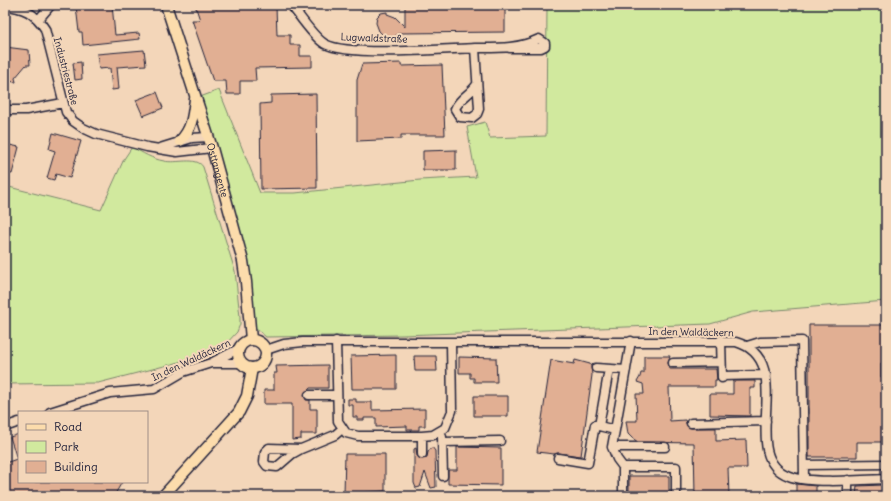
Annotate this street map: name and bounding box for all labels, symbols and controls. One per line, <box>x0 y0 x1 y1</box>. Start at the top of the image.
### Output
street label: Lugwaldstraße <box>340 30 408 46</box>
street label: Industriestraße <box>51 36 81 106</box>
street label: Osttangente <box>204 141 232 199</box>
street label: In den Waldäckern <box>648 325 734 339</box>
street label: In den Waldäckern <box>150 336 233 384</box>
legend <box>18 411 148 483</box>
text: Road <box>54 419 82 434</box>
text: Park <box>54 439 79 454</box>
text: Building <box>54 459 98 474</box>

